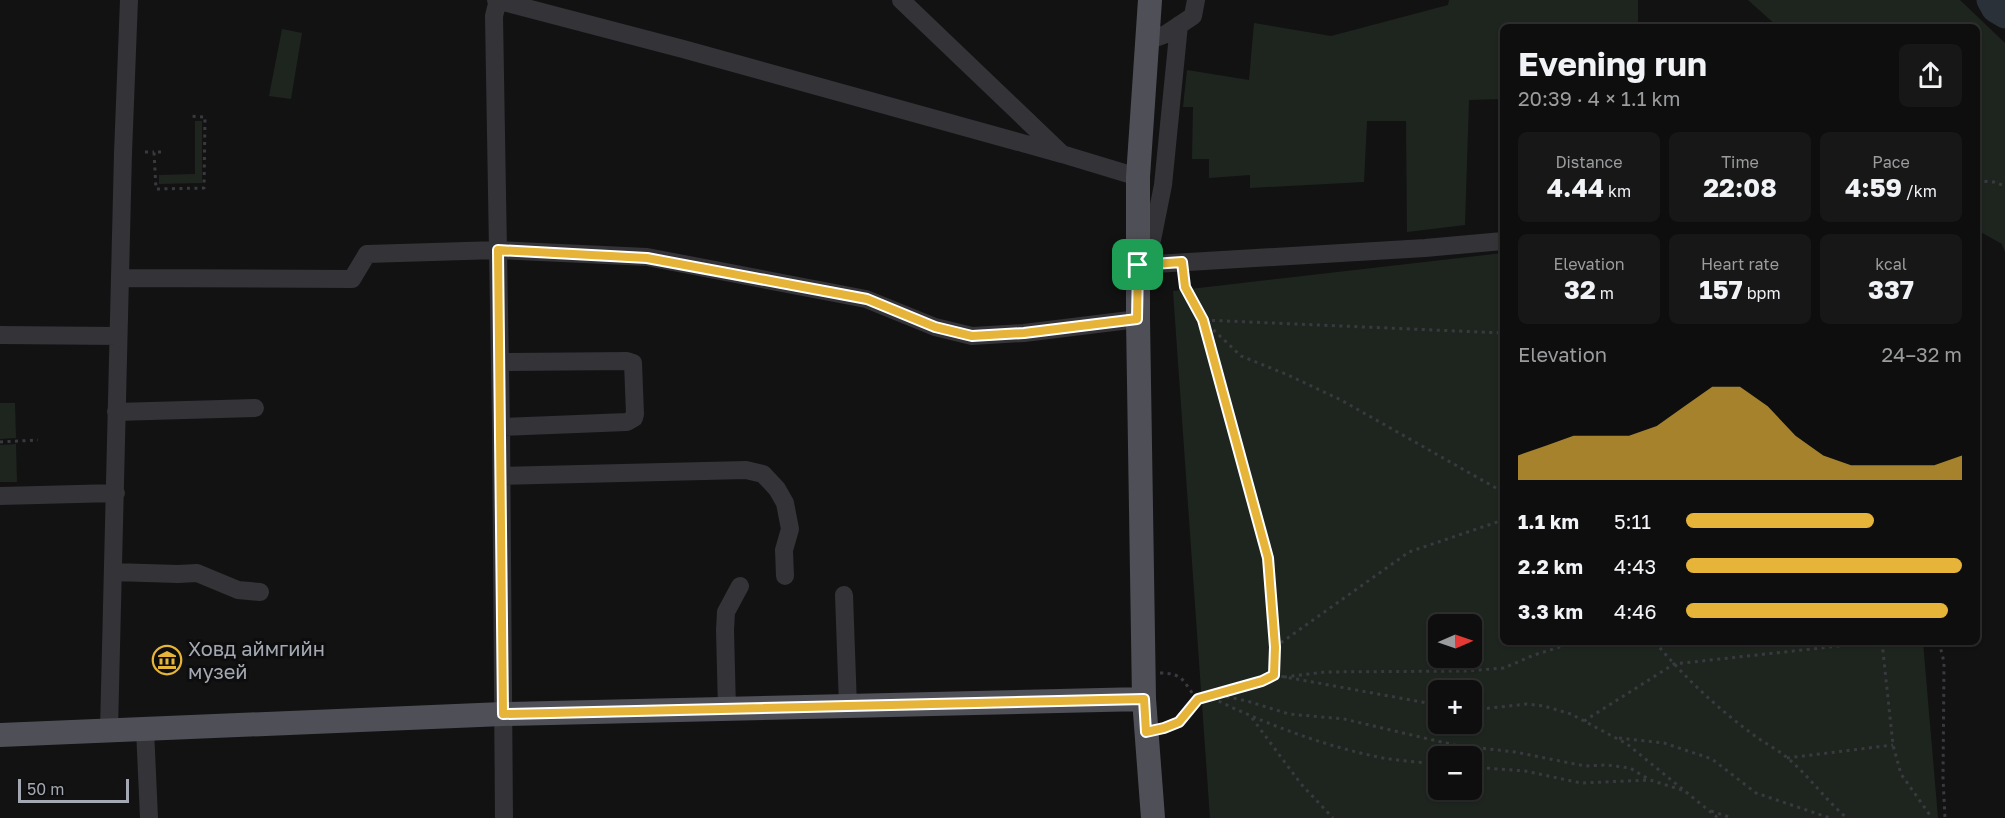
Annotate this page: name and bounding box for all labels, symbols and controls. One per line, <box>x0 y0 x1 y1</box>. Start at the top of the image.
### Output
text: Evening run <box>1518 44 1707 83</box>
button: share <box>1899 44 1962 107</box>
text: 20:39 · 4 × 1.1 km <box>1518 86 1680 110</box>
text: Distance <box>1555 152 1623 172</box>
text: Time <box>1721 152 1759 172</box>
text: Pace <box>1872 152 1910 172</box>
text: 4.44 <box>1547 172 1604 203</box>
text: 22:08 <box>1703 172 1777 203</box>
text: 4:59 <box>1845 172 1902 203</box>
text: km <box>1604 181 1631 201</box>
text: /km <box>1902 181 1937 201</box>
pin <box>1112 239 1163 290</box>
icon: arrive <box>1121 248 1154 281</box>
text: Elevation <box>1553 254 1625 274</box>
text: Heart rate <box>1701 254 1779 274</box>
text: kcal <box>1875 254 1907 274</box>
text: 32 <box>1564 274 1596 305</box>
text: 157 <box>1699 274 1743 305</box>
text: 337 <box>1868 274 1914 305</box>
text: m <box>1596 283 1614 303</box>
text: bpm <box>1743 283 1781 303</box>
text: Elevation <box>1518 342 1607 366</box>
text: 24–32 m <box>1882 342 1962 366</box>
text: 1.1 km <box>1518 509 1579 533</box>
text: 5:11 <box>1614 509 1651 533</box>
text: 2.2 km <box>1518 554 1583 578</box>
text: 4:43 <box>1614 554 1656 578</box>
text: 3.3 km <box>1518 599 1583 623</box>
text: 4:46 <box>1614 599 1657 623</box>
north arrow <box>1428 614 1482 668</box>
map controls <box>1428 614 1482 800</box>
place label: Ховд аймгийн музей <box>188 636 325 683</box>
museum icon: Ховд аймгийн музей <box>151 644 183 676</box>
button: + <box>1428 680 1482 734</box>
button: − <box>1428 746 1482 800</box>
scale bar <box>18 776 129 804</box>
text: 50 m <box>27 779 64 799</box>

